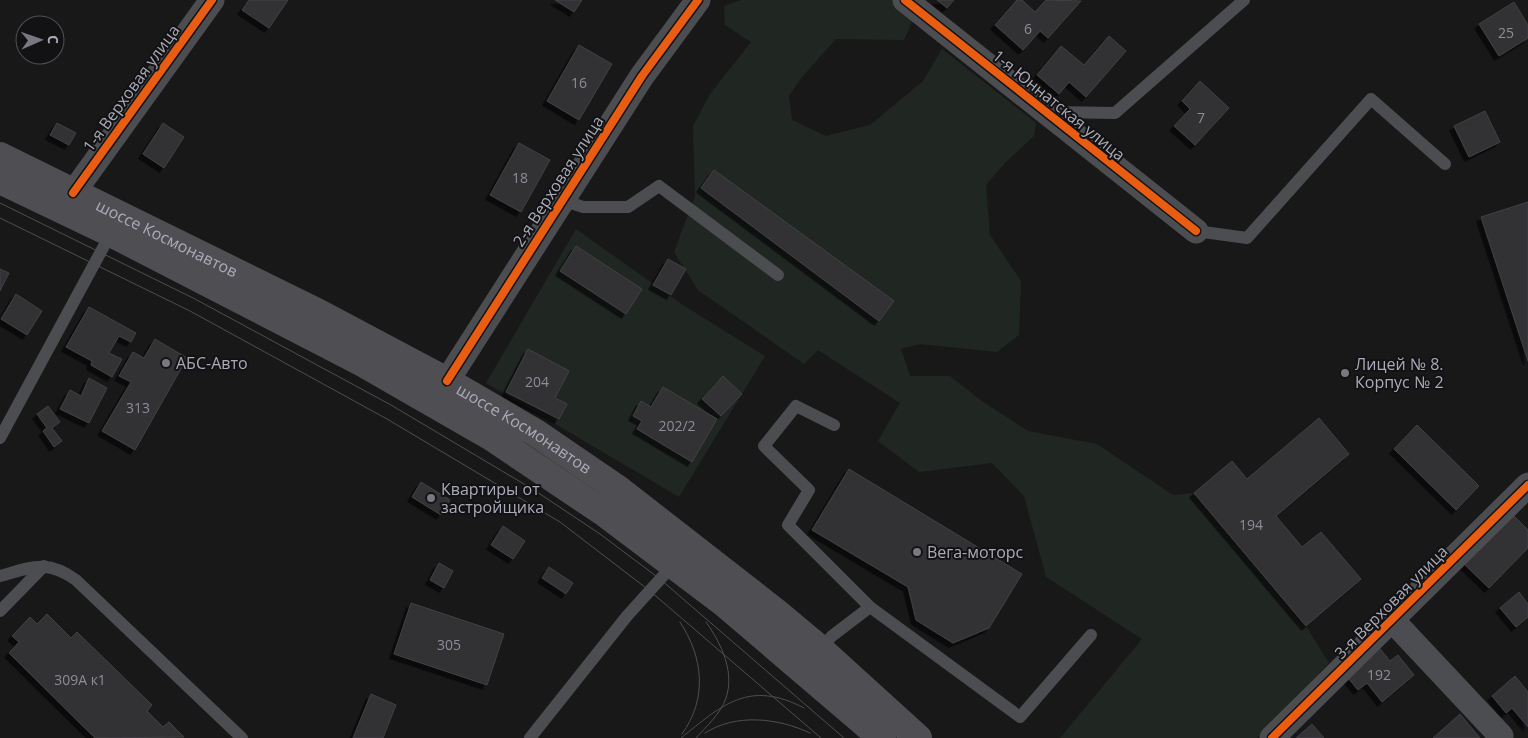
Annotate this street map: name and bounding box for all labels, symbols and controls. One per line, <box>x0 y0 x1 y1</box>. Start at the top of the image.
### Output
north arrow <box>15 15 65 65</box>
house number: 6 <box>1024 19 1032 38</box>
street label: 1-я Верховая улица <box>77 20 185 156</box>
house number: 25 <box>1498 23 1514 42</box>
text: С <box>44 35 63 44</box>
street label: 1-я Юннатская улица <box>988 45 1130 165</box>
house number: 16 <box>571 73 587 92</box>
house number: 7 <box>1197 108 1205 127</box>
street label: 2-я Верховая улица <box>507 111 609 251</box>
house number: 18 <box>512 168 528 187</box>
street label: шоссе Космонавтов <box>92 194 241 282</box>
place label: АБС-Авто <box>176 352 248 374</box>
place label: Лицей № 8. Корпус № 2 <box>1355 353 1444 393</box>
marker: АБС-Авто <box>160 357 172 369</box>
marker: Лицей № 8. Корпус № 2 <box>1339 367 1351 379</box>
house number: 204 <box>525 372 549 391</box>
street label: шоссе Космонавтов <box>453 378 596 479</box>
house number: 313 <box>126 398 150 417</box>
house number: 202/2 <box>658 416 696 435</box>
place label: Квартиры от застройщика <box>441 478 544 518</box>
marker: Квартиры от застройщика <box>425 492 437 504</box>
house number: 194 <box>1239 515 1263 534</box>
place label: Вега-моторс <box>927 541 1024 563</box>
street label: 3-я Верховая улица <box>1330 541 1452 663</box>
marker: Вега-моторс <box>911 546 923 558</box>
house number: 305 <box>437 635 461 654</box>
house number: 192 <box>1367 665 1391 684</box>
house number: 309А к1 <box>54 670 106 689</box>

